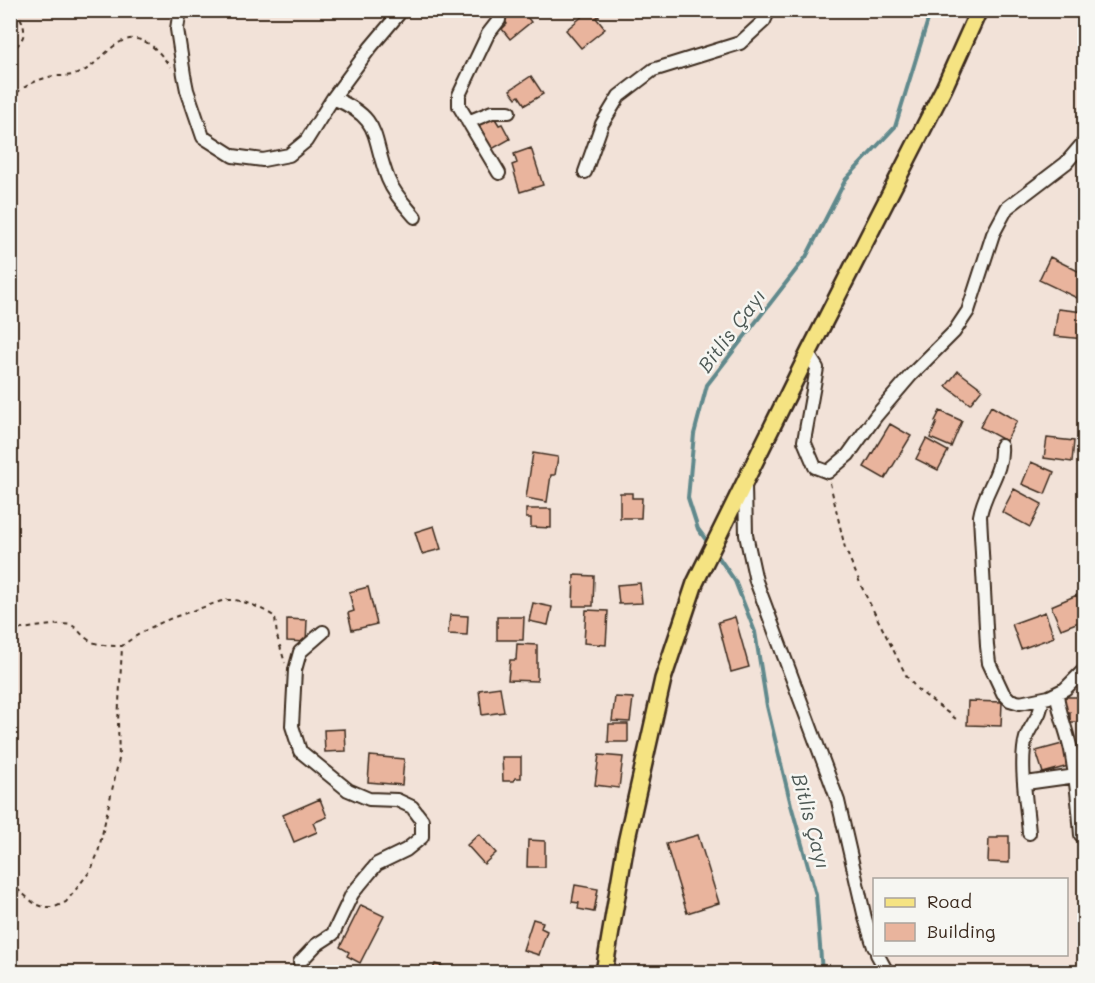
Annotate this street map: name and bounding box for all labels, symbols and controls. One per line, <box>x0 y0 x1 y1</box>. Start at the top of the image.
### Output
water label: Bitlis Çayı <box>691 283 771 377</box>
water label: Bitlis Çayı <box>787 770 837 872</box>
legend <box>873 878 1068 956</box>
text: Road <box>927 889 972 913</box>
text: Building <box>927 919 995 943</box>

